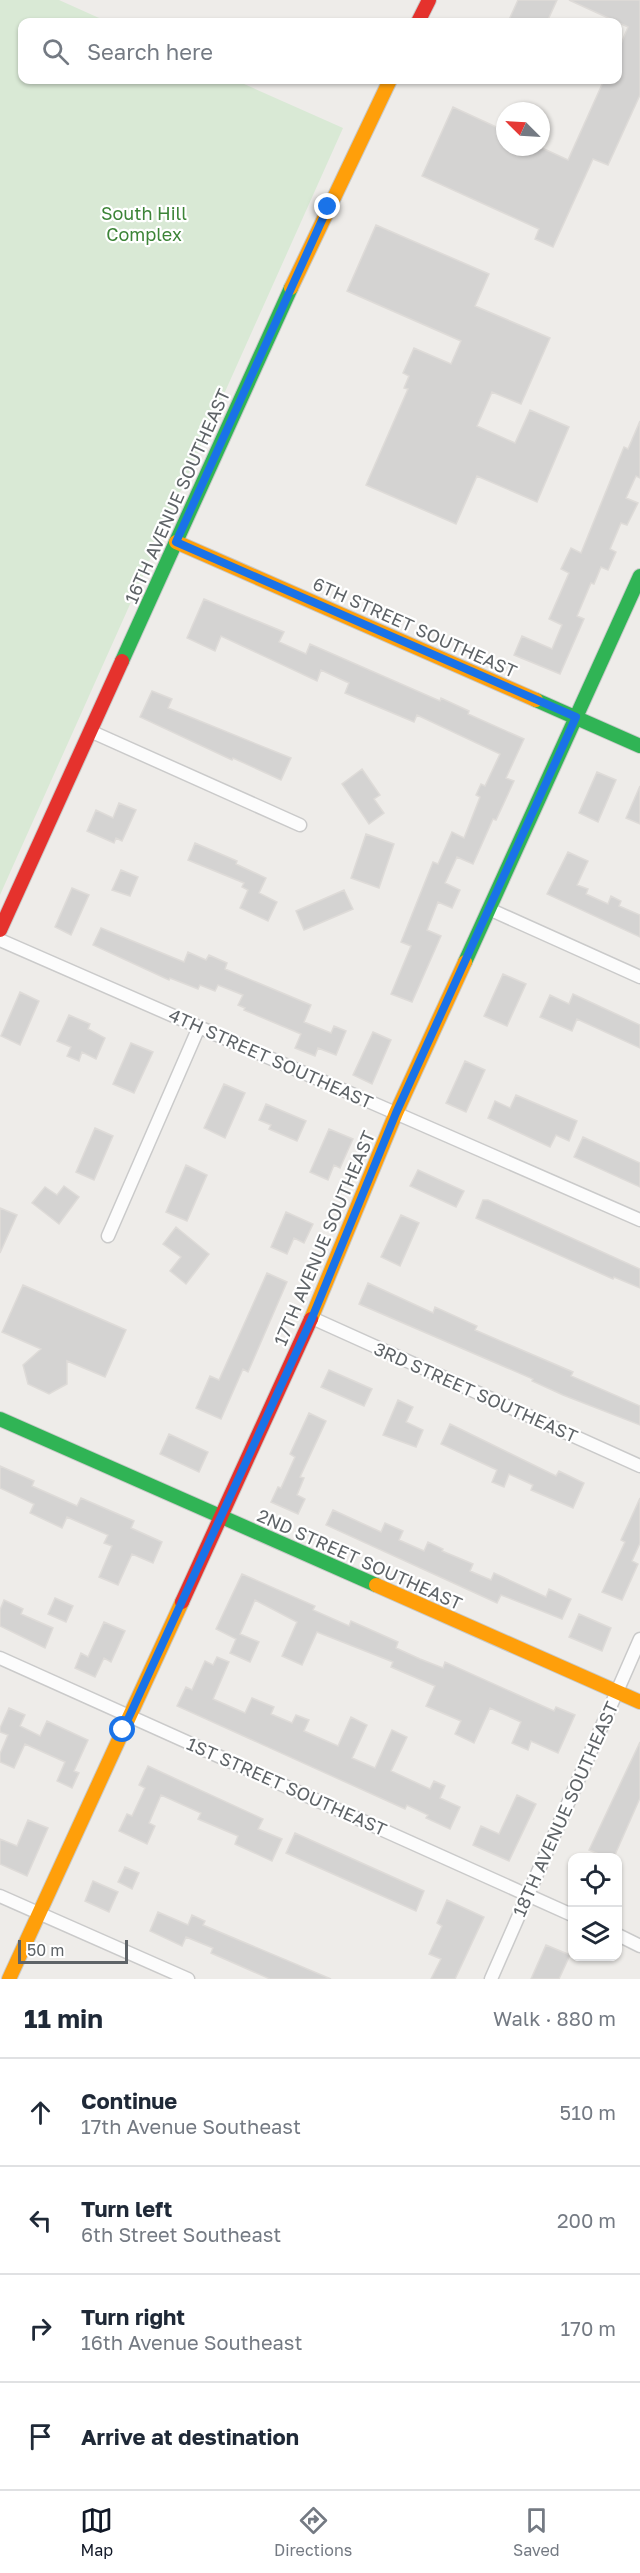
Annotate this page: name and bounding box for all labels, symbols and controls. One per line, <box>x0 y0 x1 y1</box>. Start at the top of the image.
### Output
search box <box>18 18 622 84</box>
icon: search <box>39 35 72 68</box>
text: Search here <box>87 38 213 65</box>
north arrow <box>496 102 550 156</box>
route end <box>314 193 340 219</box>
park label: South Hill Complex <box>101 202 187 245</box>
street label: 16TH AVENUE SOUTHEAST <box>120 385 234 607</box>
street label: 6TH STREET SOUTHEAST <box>310 572 520 682</box>
street label: 4TH STREET SOUTHEAST <box>166 1003 376 1113</box>
street label: 17TH AVENUE SOUTHEAST <box>269 1127 379 1349</box>
street label: 3RD STREET SOUTHEAST <box>371 1337 581 1447</box>
street label: 2ND STREET SOUTHEAST <box>254 1504 466 1614</box>
street label: 18TH AVENUE SOUTHEAST <box>508 1698 622 1920</box>
route start <box>109 1716 135 1742</box>
street label: 1ST STREET SOUTHEAST <box>184 1732 390 1840</box>
map controls <box>568 1853 622 1961</box>
button: locate <box>568 1853 622 1907</box>
button: layers <box>568 1907 622 1961</box>
scale bar <box>18 1937 128 1964</box>
text: 50 m <box>27 1940 64 1960</box>
text: 11 min <box>24 2003 103 2034</box>
text: Walk · 880 m <box>493 2006 616 2030</box>
text: Continue <box>81 2087 177 2114</box>
icon: ahead <box>24 2096 57 2129</box>
text: 510 m <box>560 2100 616 2124</box>
text: 17th Avenue Southeast <box>81 2114 301 2138</box>
text: Turn left <box>81 2195 172 2222</box>
icon: left <box>24 2204 57 2237</box>
text: 200 m <box>557 2208 616 2232</box>
text: 6th Street Southeast <box>81 2222 281 2246</box>
text: Turn right <box>81 2303 185 2330</box>
icon: right <box>24 2312 57 2345</box>
text: 170 m <box>561 2316 616 2340</box>
text: 16th Avenue Southeast <box>81 2330 302 2354</box>
icon: arrive <box>24 2420 57 2453</box>
text: Arrive at destination <box>81 2423 299 2450</box>
tab: Map <box>80 2504 113 2560</box>
tab: Directions <box>274 2504 352 2560</box>
tab: Saved <box>513 2504 560 2560</box>

